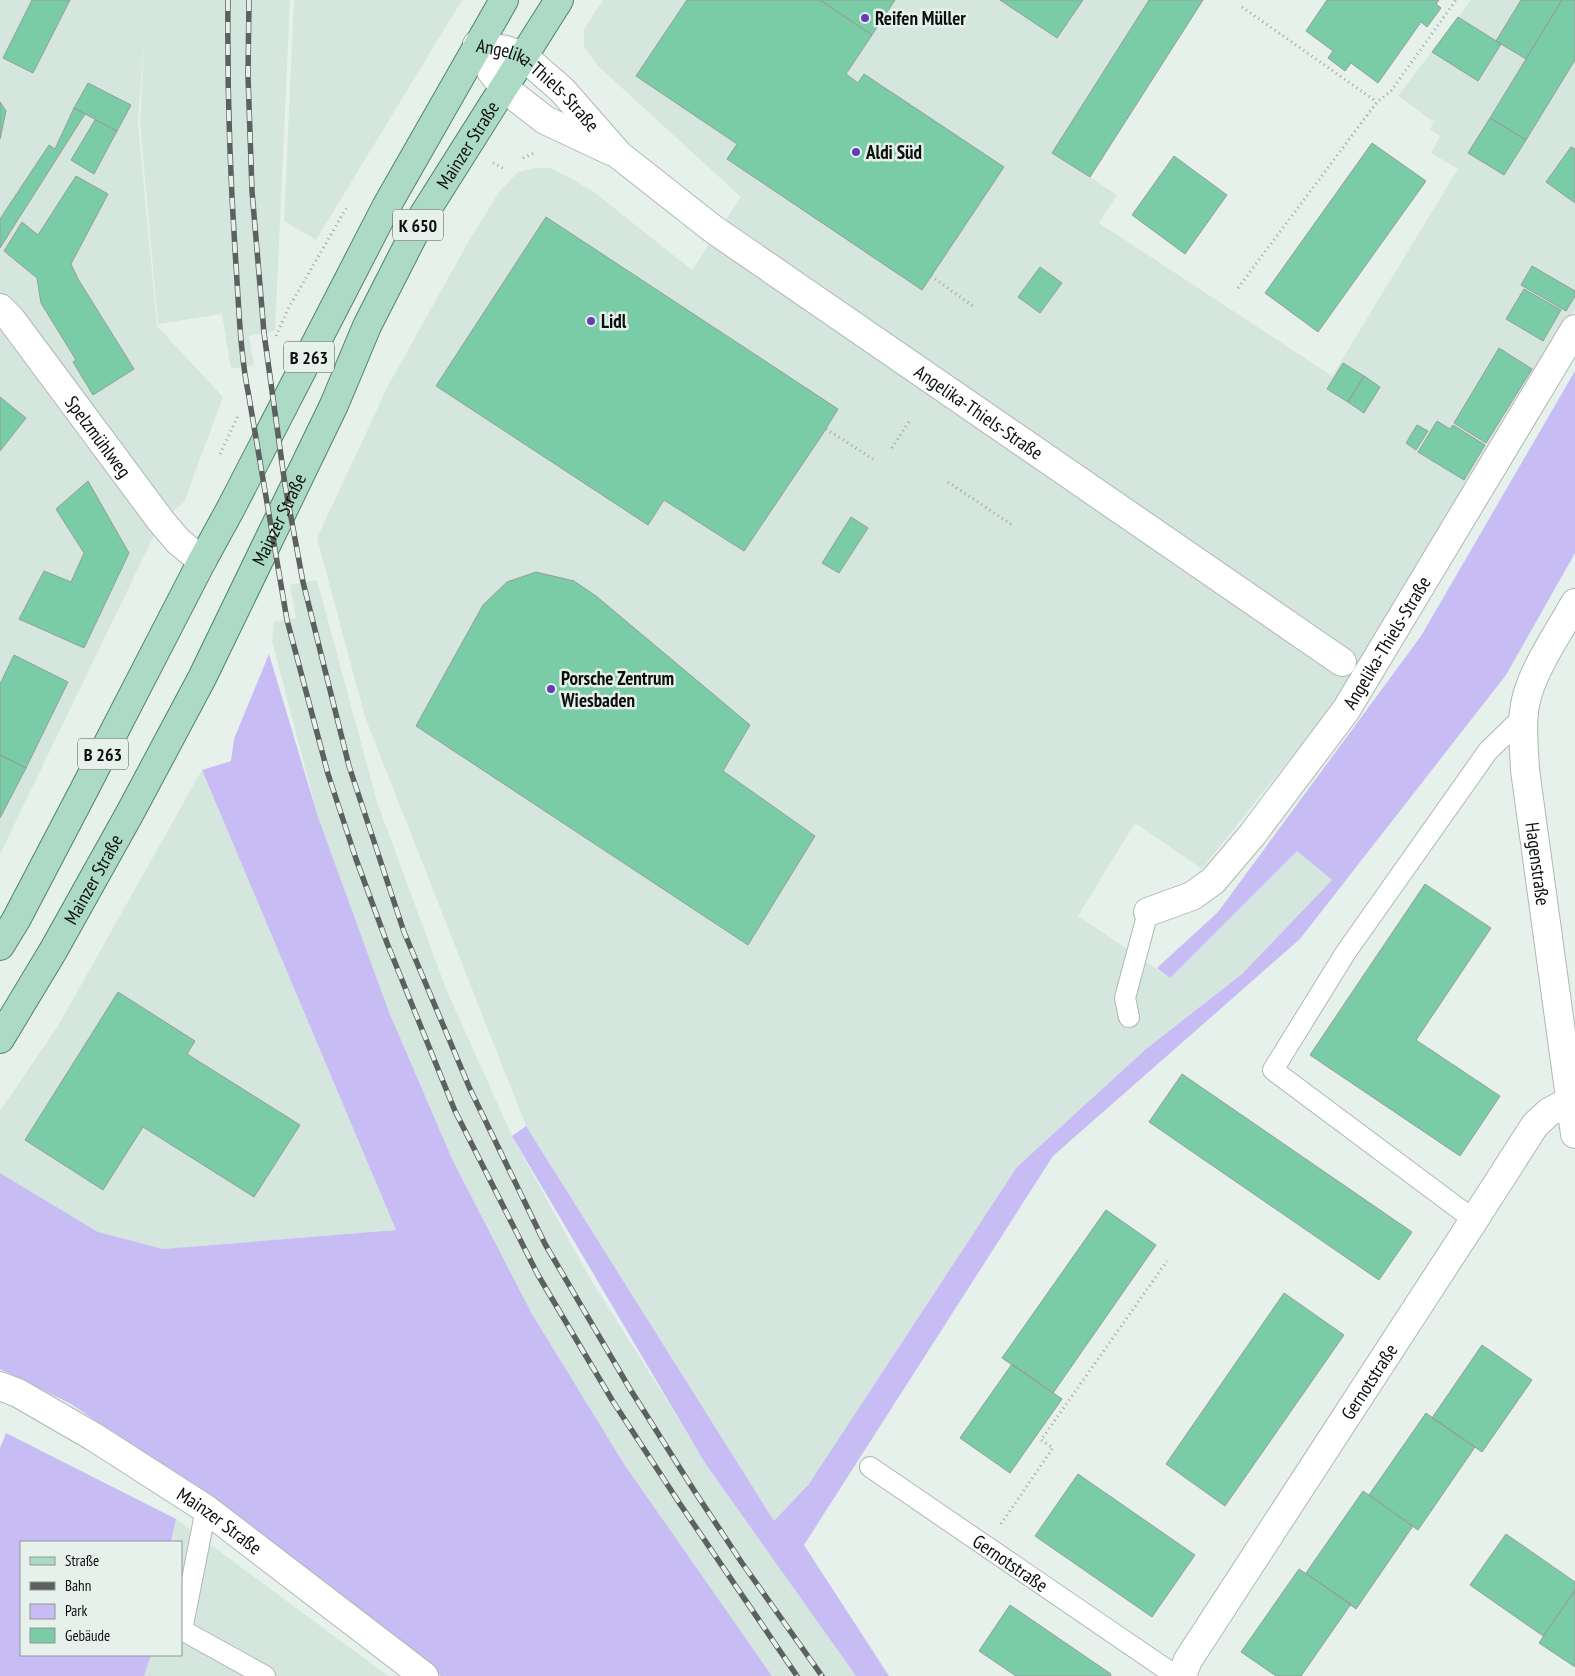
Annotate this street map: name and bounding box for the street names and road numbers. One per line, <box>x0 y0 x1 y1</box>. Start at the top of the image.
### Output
street label: Angelika-Thiels-Straße <box>475 33 605 137</box>
street label: Mainzer Straße <box>431 96 504 193</box>
road number: K 650 <box>393 210 443 240</box>
road number: B 263 <box>284 342 334 372</box>
street label: Angelika-Thiels-Straße <box>910 359 1048 465</box>
street label: Spelzmühlweg <box>60 391 137 482</box>
street label: Mainzer Straße <box>246 469 311 569</box>
street label: Angelika-Thiels-Straße <box>1337 572 1436 713</box>
road number: B 263 <box>78 739 128 770</box>
street label: Hagenstraße <box>1520 821 1556 907</box>
street label: Mainzer Straße <box>58 830 128 928</box>
street label: Gernotstraße <box>1336 1339 1403 1424</box>
street label: Mainzer Straße <box>173 1482 267 1560</box>
street label: Gernotstraße <box>968 1529 1053 1597</box>

